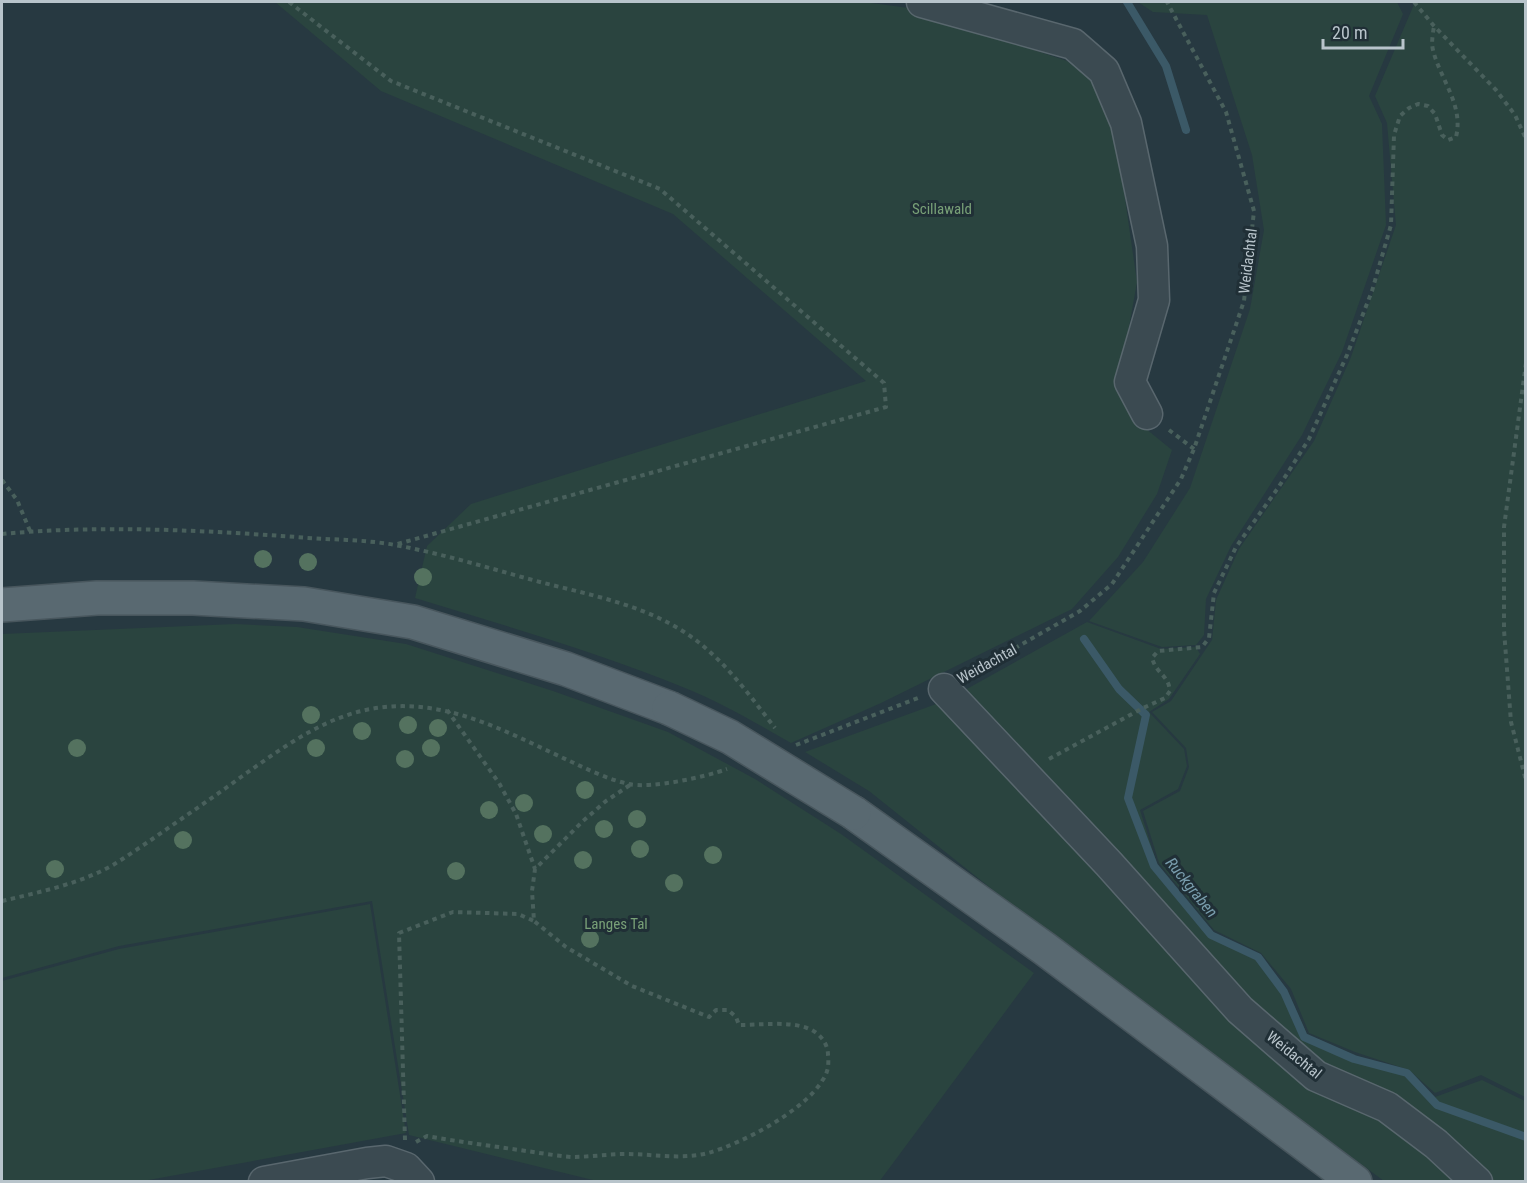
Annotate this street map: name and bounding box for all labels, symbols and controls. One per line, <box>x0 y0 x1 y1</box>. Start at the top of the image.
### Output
scale bar <box>1323 12 1402 50</box>
text: 20 m <box>1332 22 1367 43</box>
park label: Scillawald <box>912 200 972 218</box>
street label: Weidachtal <box>1235 227 1261 295</box>
street label: Weidachtal <box>954 640 1020 688</box>
water label: Ruckgraben <box>1162 853 1222 921</box>
park label: Langes Tal <box>584 915 648 933</box>
street label: Weidachtal <box>1263 1027 1325 1083</box>

